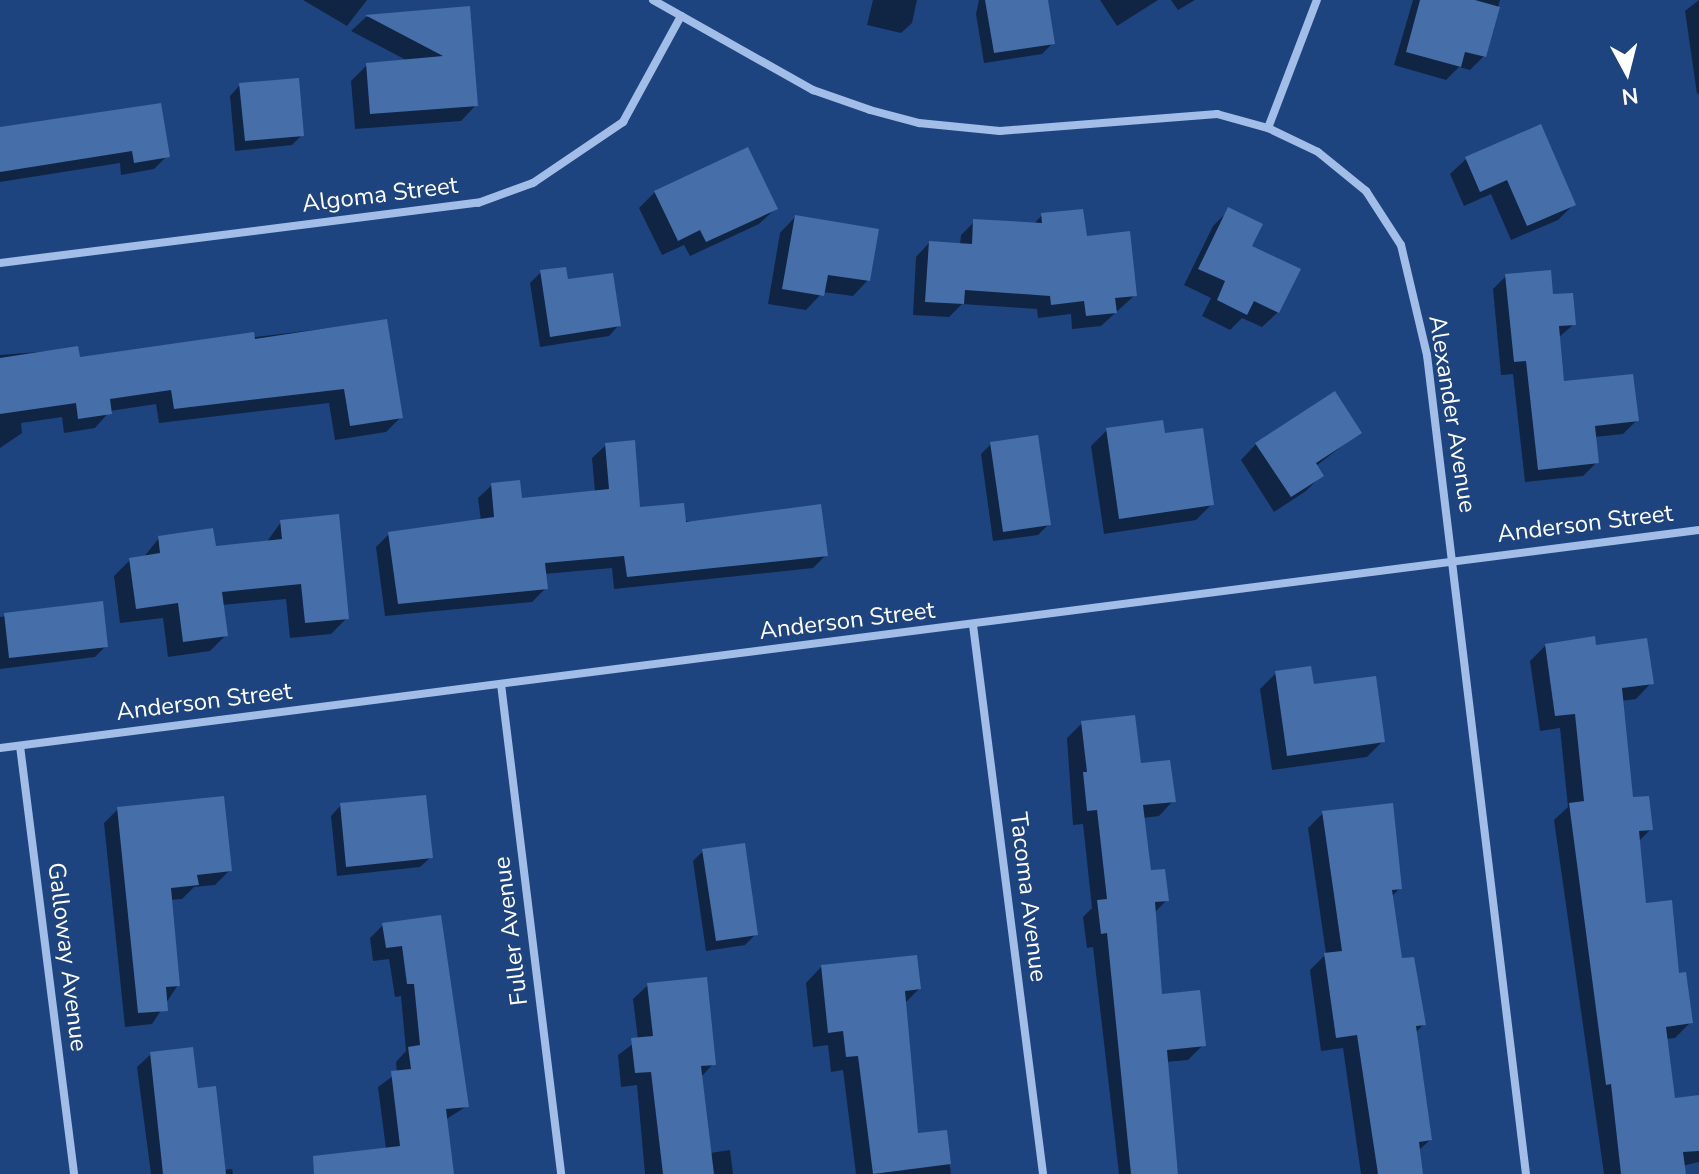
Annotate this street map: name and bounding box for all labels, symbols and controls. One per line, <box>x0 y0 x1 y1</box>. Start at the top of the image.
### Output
north arrow <box>1587 32 1667 112</box>
text: N <box>1620 80 1640 112</box>
street label: Algoma Street <box>300 171 460 219</box>
street label: Alexander Avenue <box>1422 313 1482 515</box>
street label: Anderson Street <box>1496 499 1674 549</box>
street label: Anderson Street <box>758 596 936 646</box>
street label: Anderson Street <box>115 677 293 727</box>
street label: Tacoma Avenue <box>1003 811 1053 983</box>
street label: Fuller Avenue <box>488 855 534 1007</box>
street label: Galloway Avenue <box>41 861 93 1053</box>

